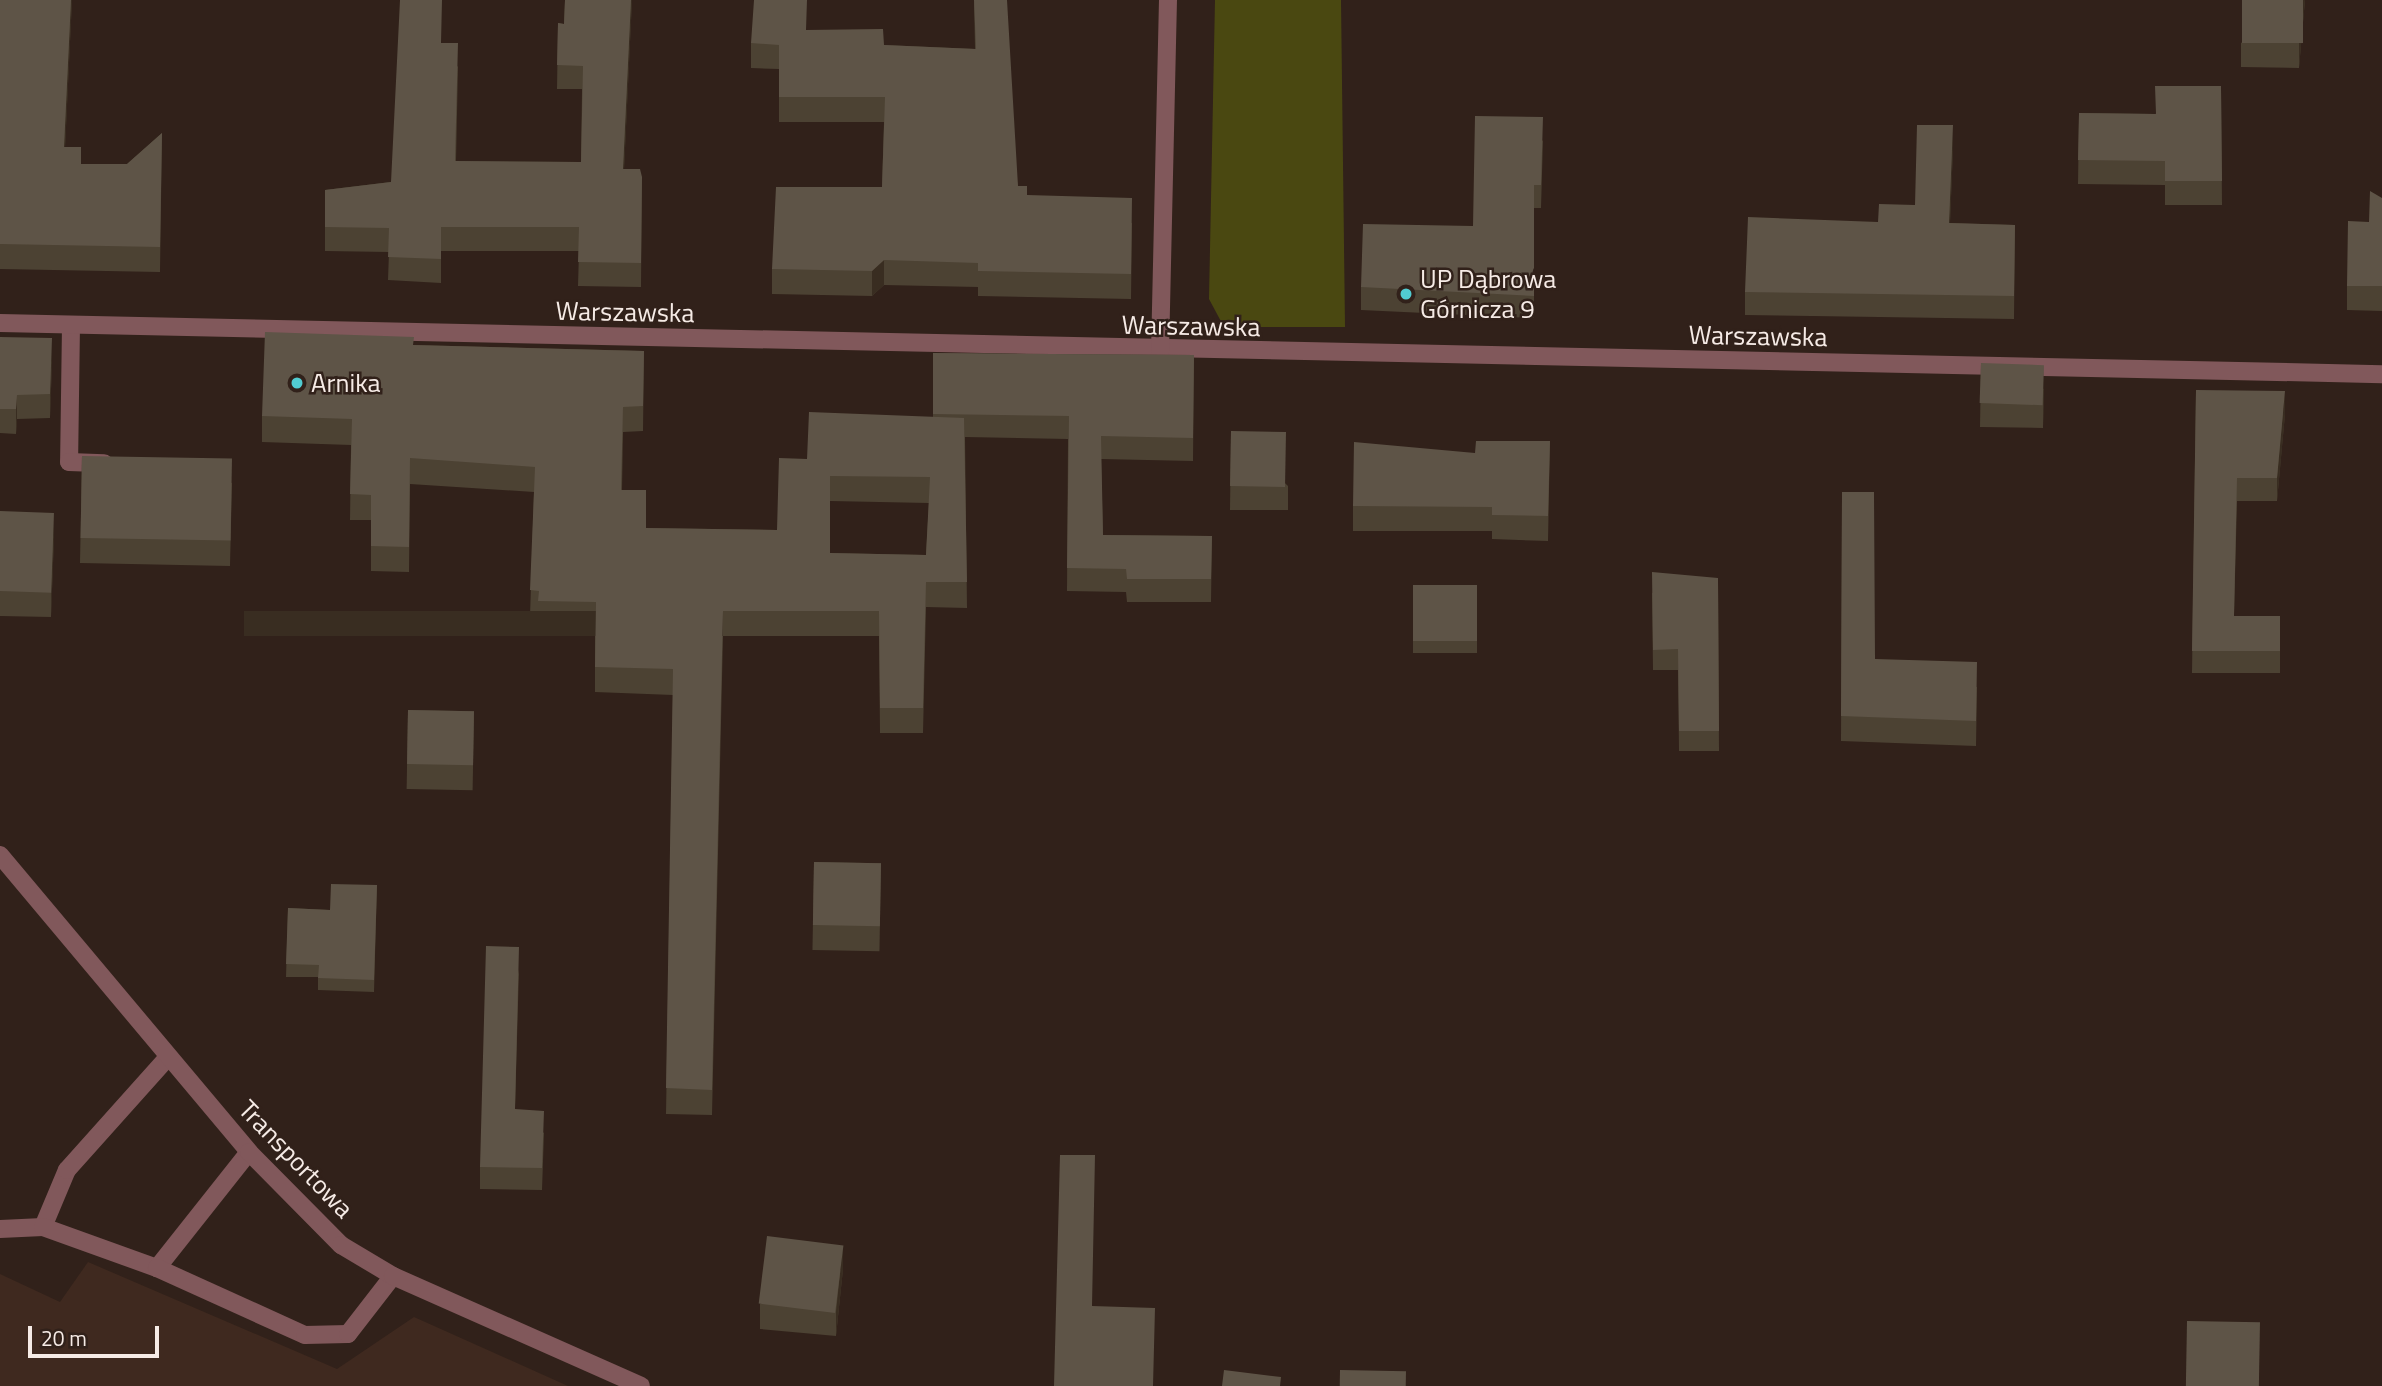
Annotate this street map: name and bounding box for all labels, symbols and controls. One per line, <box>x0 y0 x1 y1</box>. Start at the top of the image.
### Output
place label: UP Dąbrowa Górnicza 9 <box>1420 263 1556 324</box>
marker: UP Dąbrowa Górnicza 9 <box>1398 286 1414 302</box>
street label: Warszawska <box>555 295 695 329</box>
street label: Warszawska <box>1121 309 1261 343</box>
street label: Warszawska <box>1688 319 1828 353</box>
place label: Arnika <box>311 367 381 399</box>
marker: Arnika <box>289 375 305 391</box>
street label: Transportowa <box>232 1094 360 1224</box>
scale bar <box>32 1312 163 1356</box>
text: 20 m <box>41 1322 87 1354</box>

